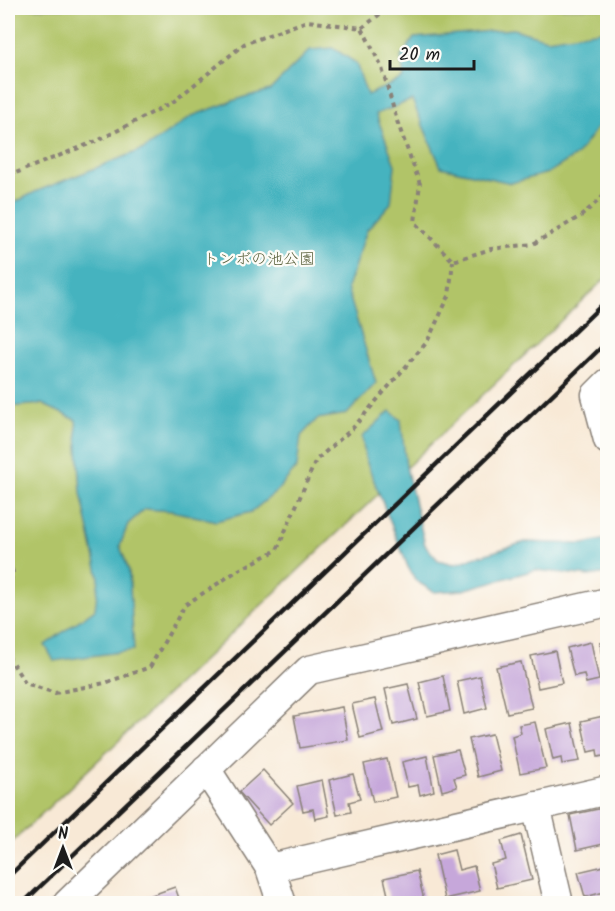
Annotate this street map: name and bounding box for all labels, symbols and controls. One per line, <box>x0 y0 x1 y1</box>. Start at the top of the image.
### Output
scale bar <box>390 33 474 71</box>
text: 20 m <box>399 41 440 70</box>
park label: トンボの池公園 <box>203 247 315 272</box>
north arrow <box>33 818 93 878</box>
text: N <box>58 822 68 847</box>

